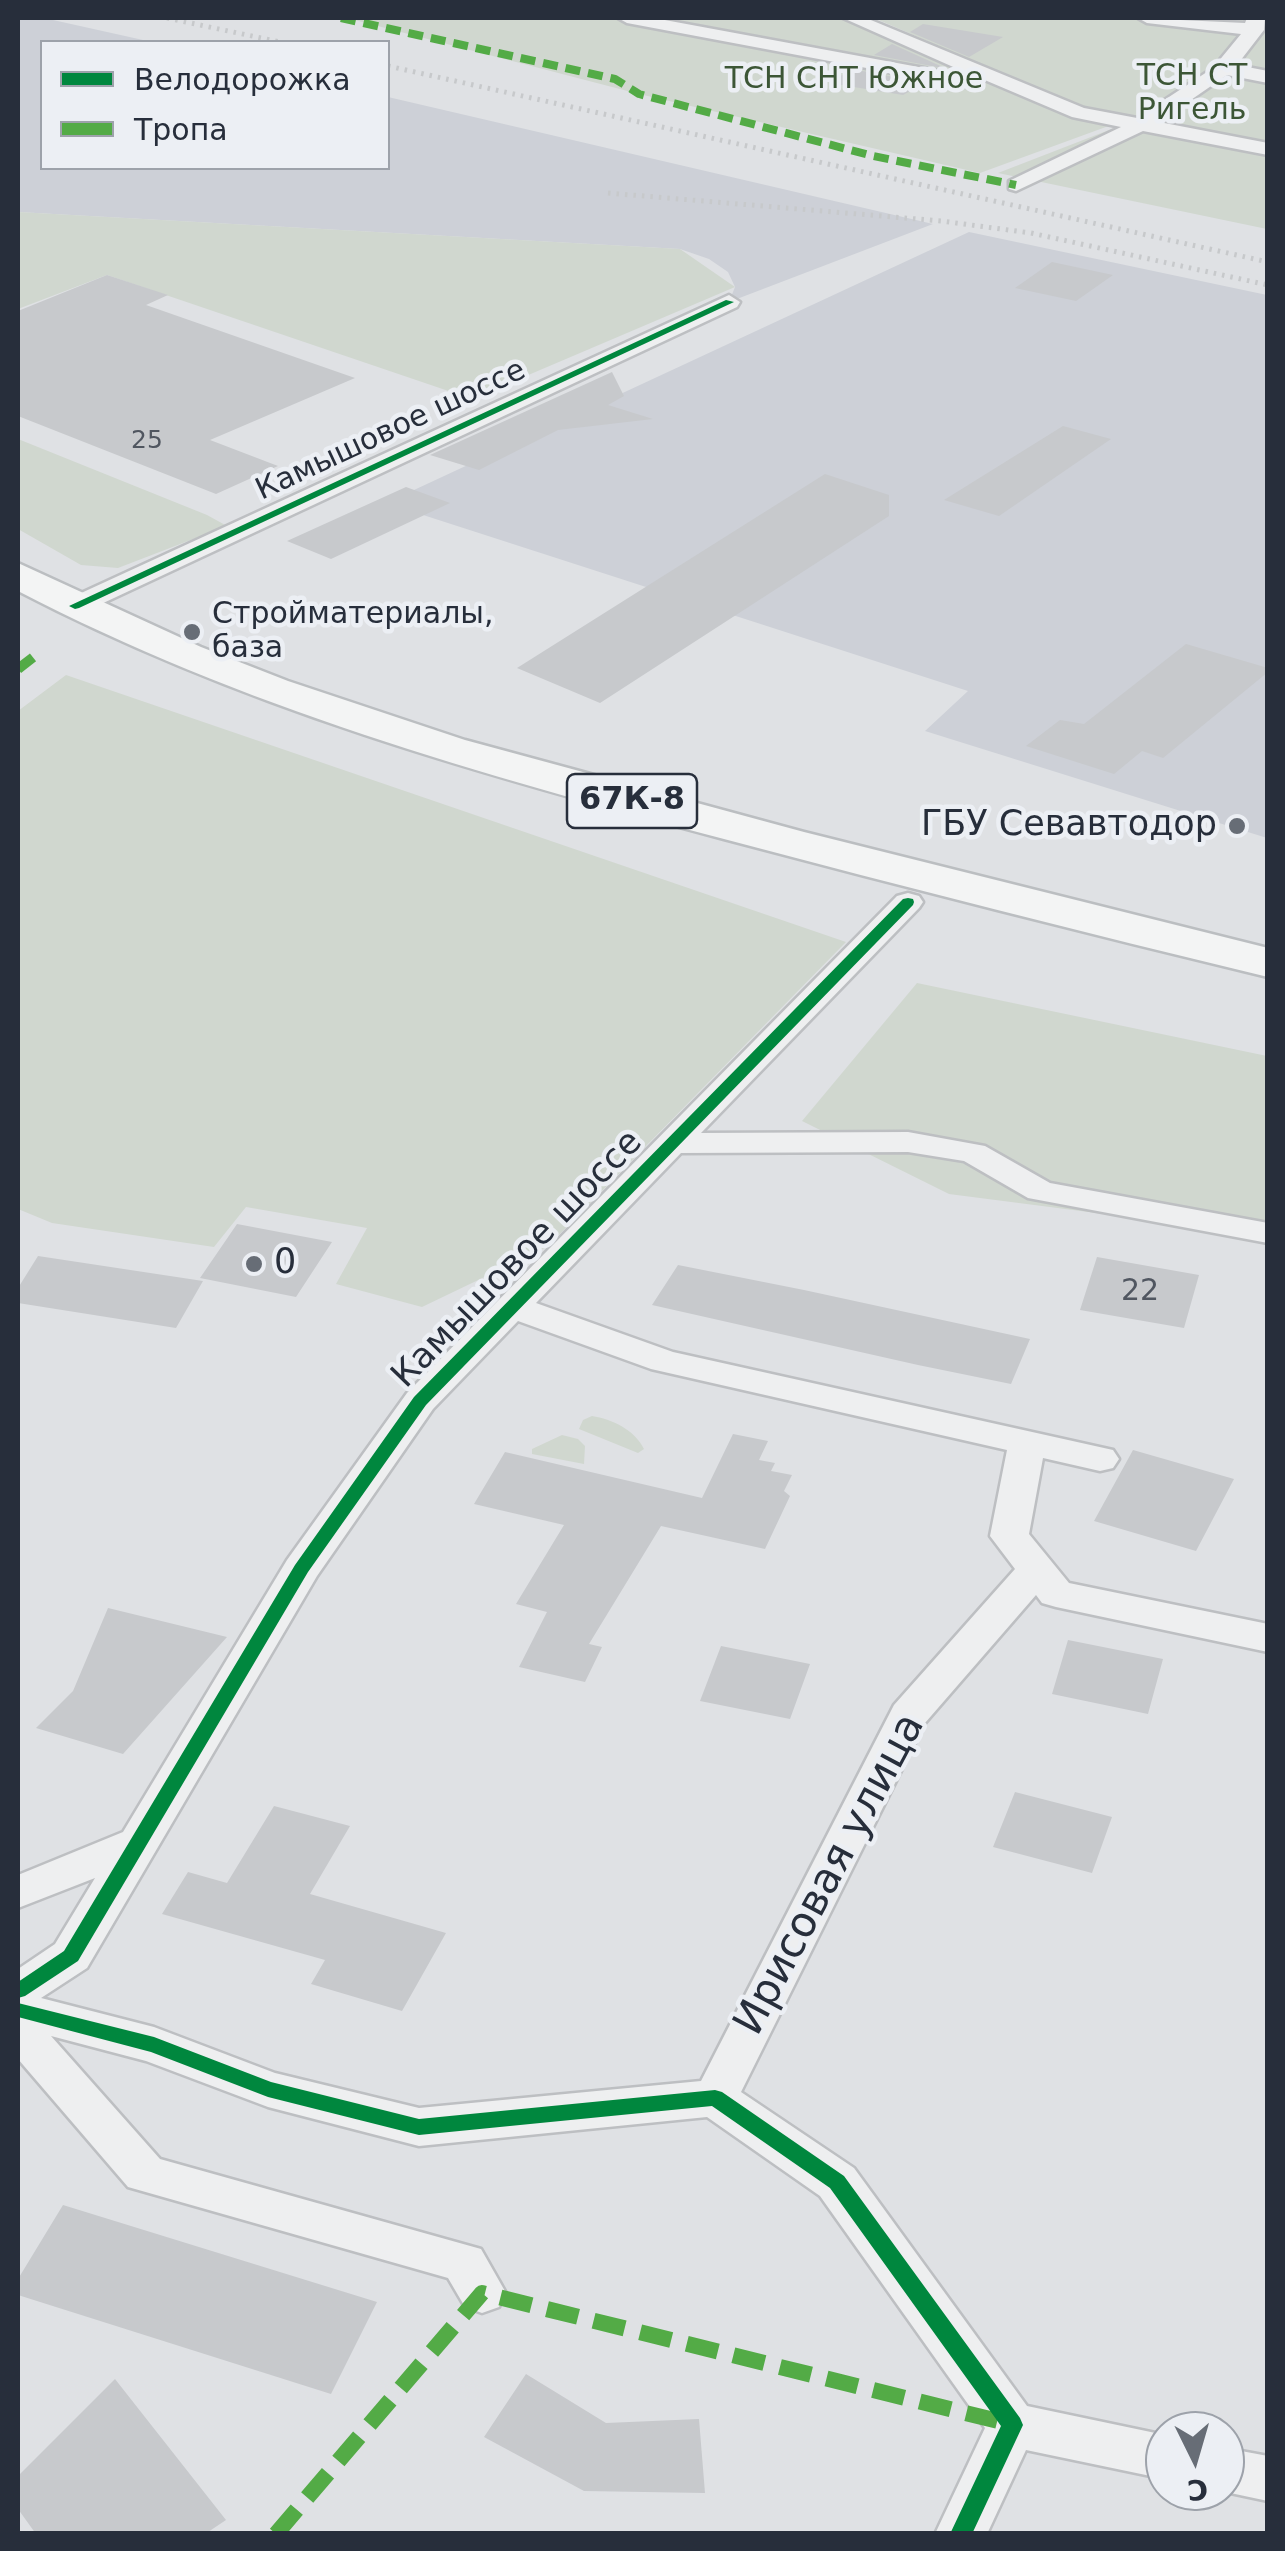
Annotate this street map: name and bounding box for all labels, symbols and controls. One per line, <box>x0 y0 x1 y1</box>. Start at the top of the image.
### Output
legend <box>40 40 390 170</box>
park label: ТСН СТ Ригель <box>1137 59 1247 130</box>
text: Велодорожка <box>134 62 351 97</box>
park label: ТСН СНТ Южное <box>725 62 983 98</box>
text: Тропа <box>134 112 228 147</box>
street label: Камышовое шоссе <box>251 353 531 509</box>
house number: 25 <box>131 426 163 456</box>
place label: Стройматериалы, база <box>212 597 494 668</box>
marker: Стройматериалы, база <box>181 621 203 643</box>
road number: 67К-8 <box>567 774 697 828</box>
place label: ГБУ Севавтодор <box>921 805 1217 847</box>
marker: ГБУ Севавтодор <box>1226 815 1248 837</box>
street label: Камышовое шоссе <box>384 1122 652 1398</box>
place label: 0 <box>274 1243 296 1285</box>
marker: 0 <box>243 1253 265 1275</box>
house number: 22 <box>1121 1274 1159 1310</box>
street label: Ирисовая улица <box>725 1706 937 2044</box>
north arrow <box>1145 2411 1245 2511</box>
text: С <box>1186 2472 1209 2507</box>

